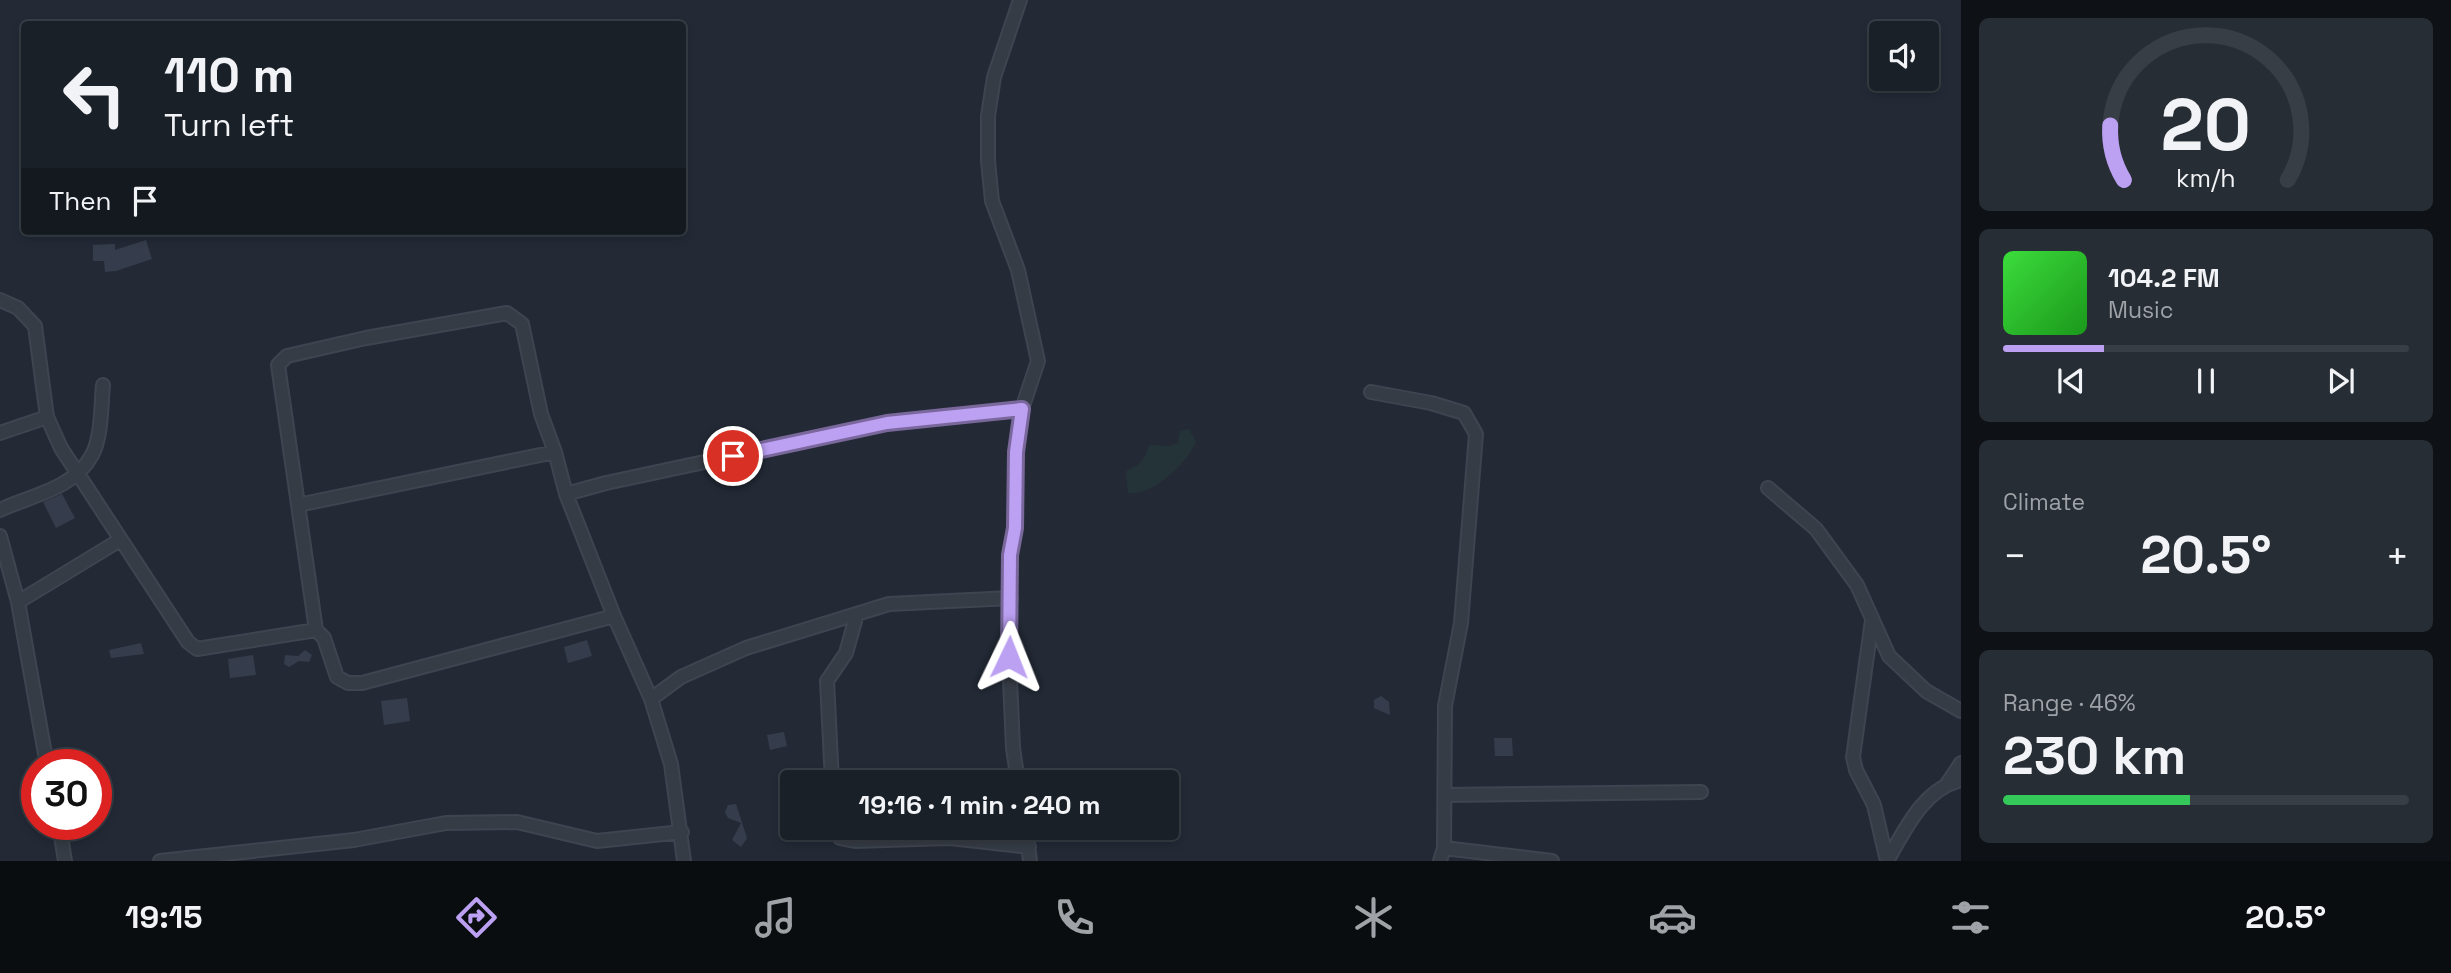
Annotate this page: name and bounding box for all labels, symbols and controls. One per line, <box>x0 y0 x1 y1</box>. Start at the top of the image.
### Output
map controls <box>1869 21 1939 91</box>
button: sound <box>1869 21 1939 91</box>
text: 110 m <box>164 44 294 106</box>
icon: left <box>49 49 140 140</box>
text: 20 <box>2161 79 2251 172</box>
text: Turn left <box>164 105 294 145</box>
text: km/h <box>2176 162 2236 194</box>
icon: arrive <box>126 182 164 220</box>
text: Then <box>49 184 112 218</box>
text: 104.2 FM <box>2108 261 2220 295</box>
text: Music <box>2108 295 2173 325</box>
icon: previous <box>2052 362 2090 400</box>
icon: pause <box>2187 362 2225 400</box>
icon: next <box>2322 362 2360 400</box>
pin <box>703 426 763 486</box>
icon: arrive <box>714 437 752 475</box>
text: Climate <box>2003 487 2085 517</box>
text: 20.5° <box>2140 522 2272 588</box>
text: − <box>2003 532 2027 580</box>
text: + <box>2385 532 2409 580</box>
position arrow <box>972 620 1046 694</box>
text: Range · 46% <box>2003 688 2136 718</box>
text: 230 km <box>2003 723 2186 789</box>
speed limit sign: 30 <box>21 749 112 840</box>
text: 19:16 · 1 min · 240 m <box>859 788 1100 822</box>
icon: directions <box>452 893 501 942</box>
icon: music <box>751 893 800 942</box>
icon: phone <box>1050 893 1099 942</box>
icon: climate <box>1349 893 1398 942</box>
icon: car <box>1648 893 1697 942</box>
icon: filters <box>1946 893 1995 942</box>
text: 19:15 <box>125 897 202 937</box>
text: 20.5° <box>2245 897 2326 937</box>

